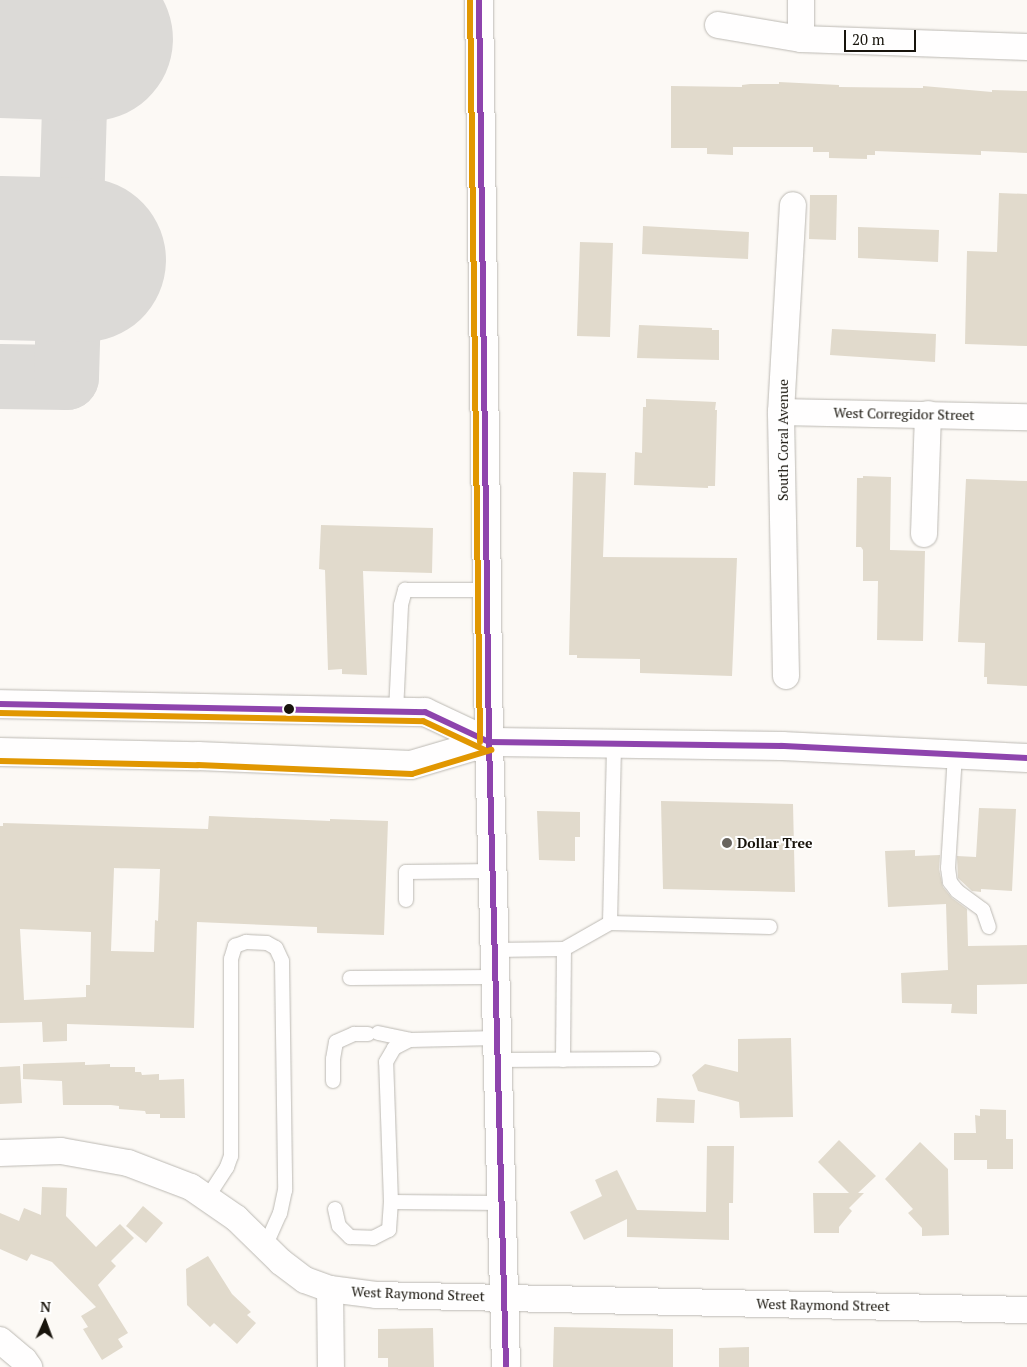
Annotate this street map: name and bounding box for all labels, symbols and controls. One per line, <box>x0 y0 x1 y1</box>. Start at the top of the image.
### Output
scale bar <box>847 20 920 52</box>
text: 20 m <box>852 29 885 49</box>
street label: South Coral Avenue <box>775 379 791 501</box>
street label: West Corregidor Street <box>833 404 975 424</box>
unlabelled marker <box>284 704 294 714</box>
place label: Dollar Tree <box>737 835 813 851</box>
marker: Dollar Tree <box>721 837 733 849</box>
street label: West Raymond Street <box>351 1283 485 1305</box>
street label: West Raymond Street <box>756 1295 890 1315</box>
north arrow <box>20 1297 70 1347</box>
text: N <box>40 1297 51 1316</box>

